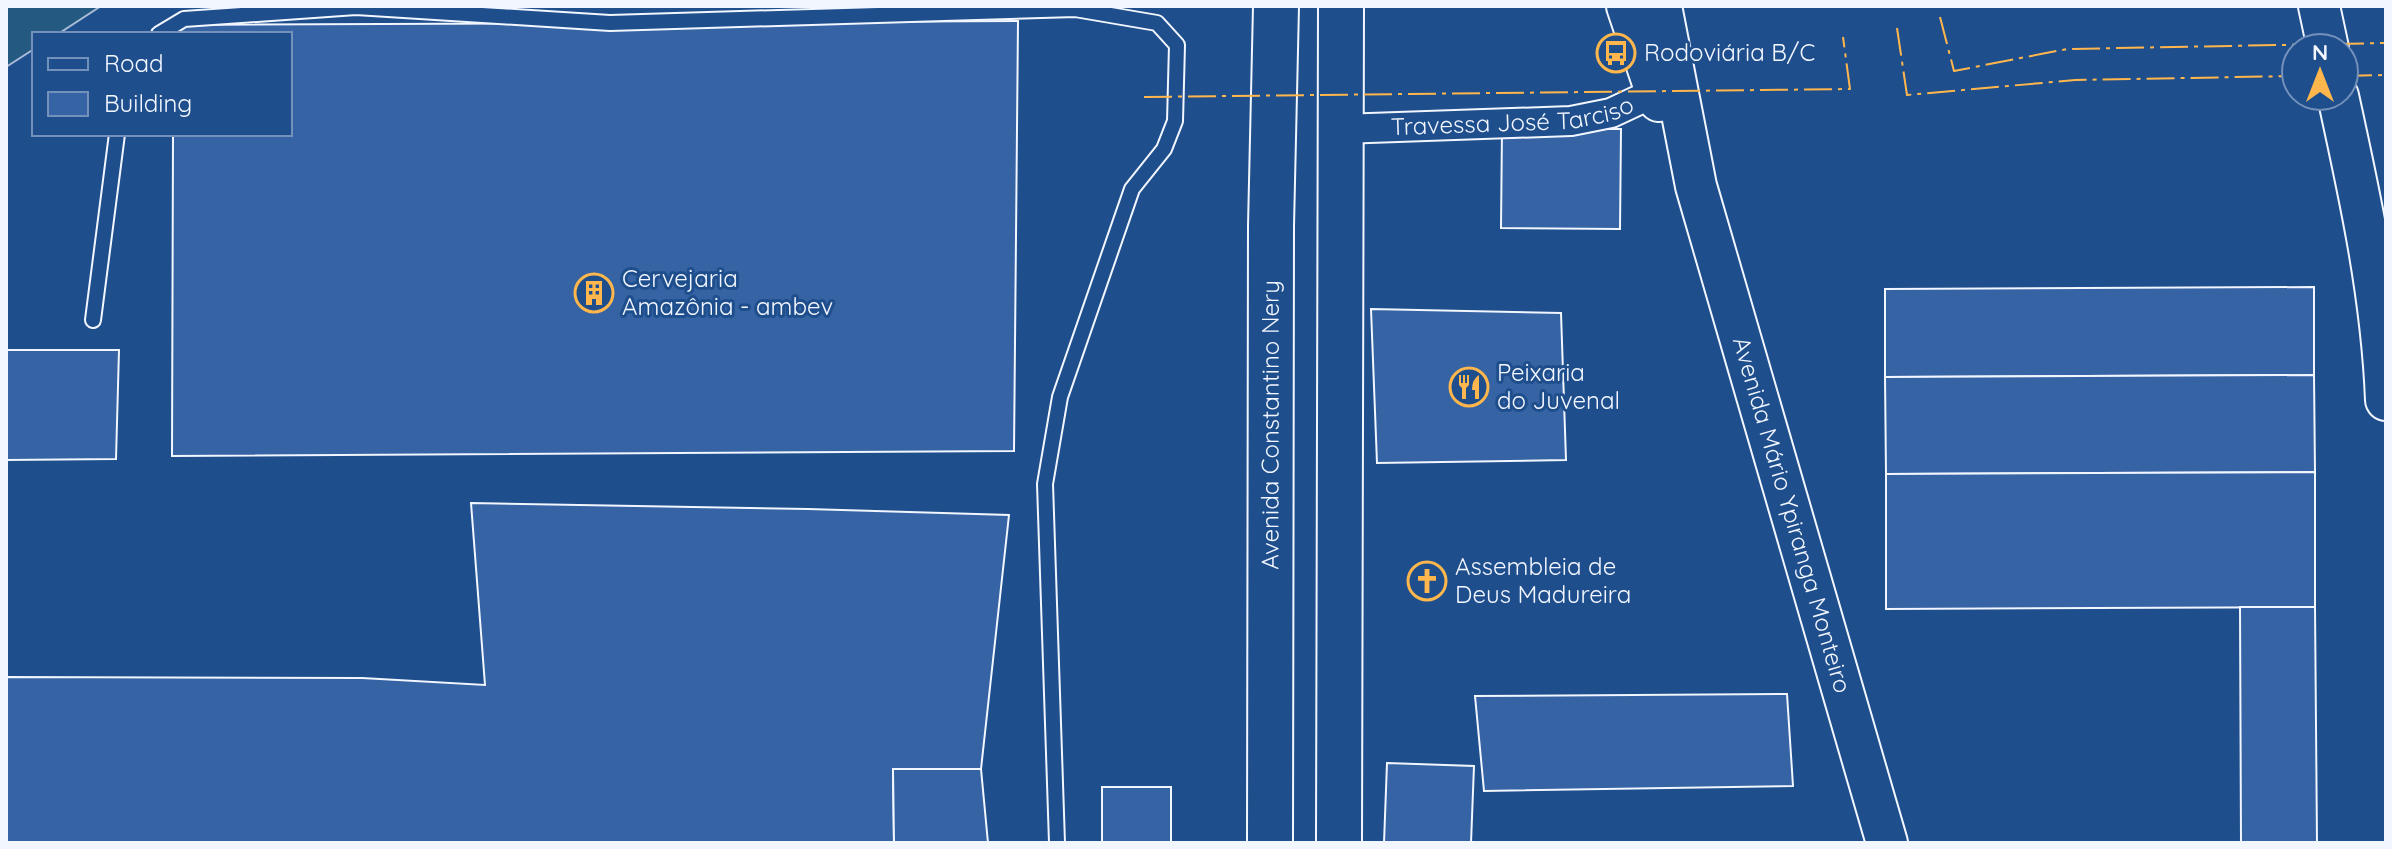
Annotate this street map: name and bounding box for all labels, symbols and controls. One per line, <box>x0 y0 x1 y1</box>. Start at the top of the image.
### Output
legend <box>32 32 292 136</box>
bus stop icon: Rodoviária B/C <box>1595 32 1637 74</box>
north arrow <box>2280 32 2360 112</box>
place label: Rodoviária B/C <box>1644 37 1815 67</box>
text: N <box>2312 38 2328 66</box>
text: Road <box>104 48 164 78</box>
text: Building <box>104 88 192 118</box>
street label: Travessa José Tarciso <box>1390 89 1638 141</box>
place label: Cervejaria Amazônia - ambev <box>622 263 833 321</box>
building icon: Cervejaria Amazônia - ambev <box>573 272 615 314</box>
street label: Avenida Constantino Nery <box>1254 280 1285 570</box>
street label: Avenida Mário Ypiranga Monteiro <box>1727 333 1859 696</box>
place label: Peixaria do Juvenal <box>1497 357 1620 415</box>
restaurant icon: Peixaria do Juvenal <box>1448 366 1490 408</box>
place label: Assembleia de Deus Madureira <box>1455 551 1631 609</box>
church icon: Assembleia de Deus Madureira <box>1406 560 1448 602</box>

